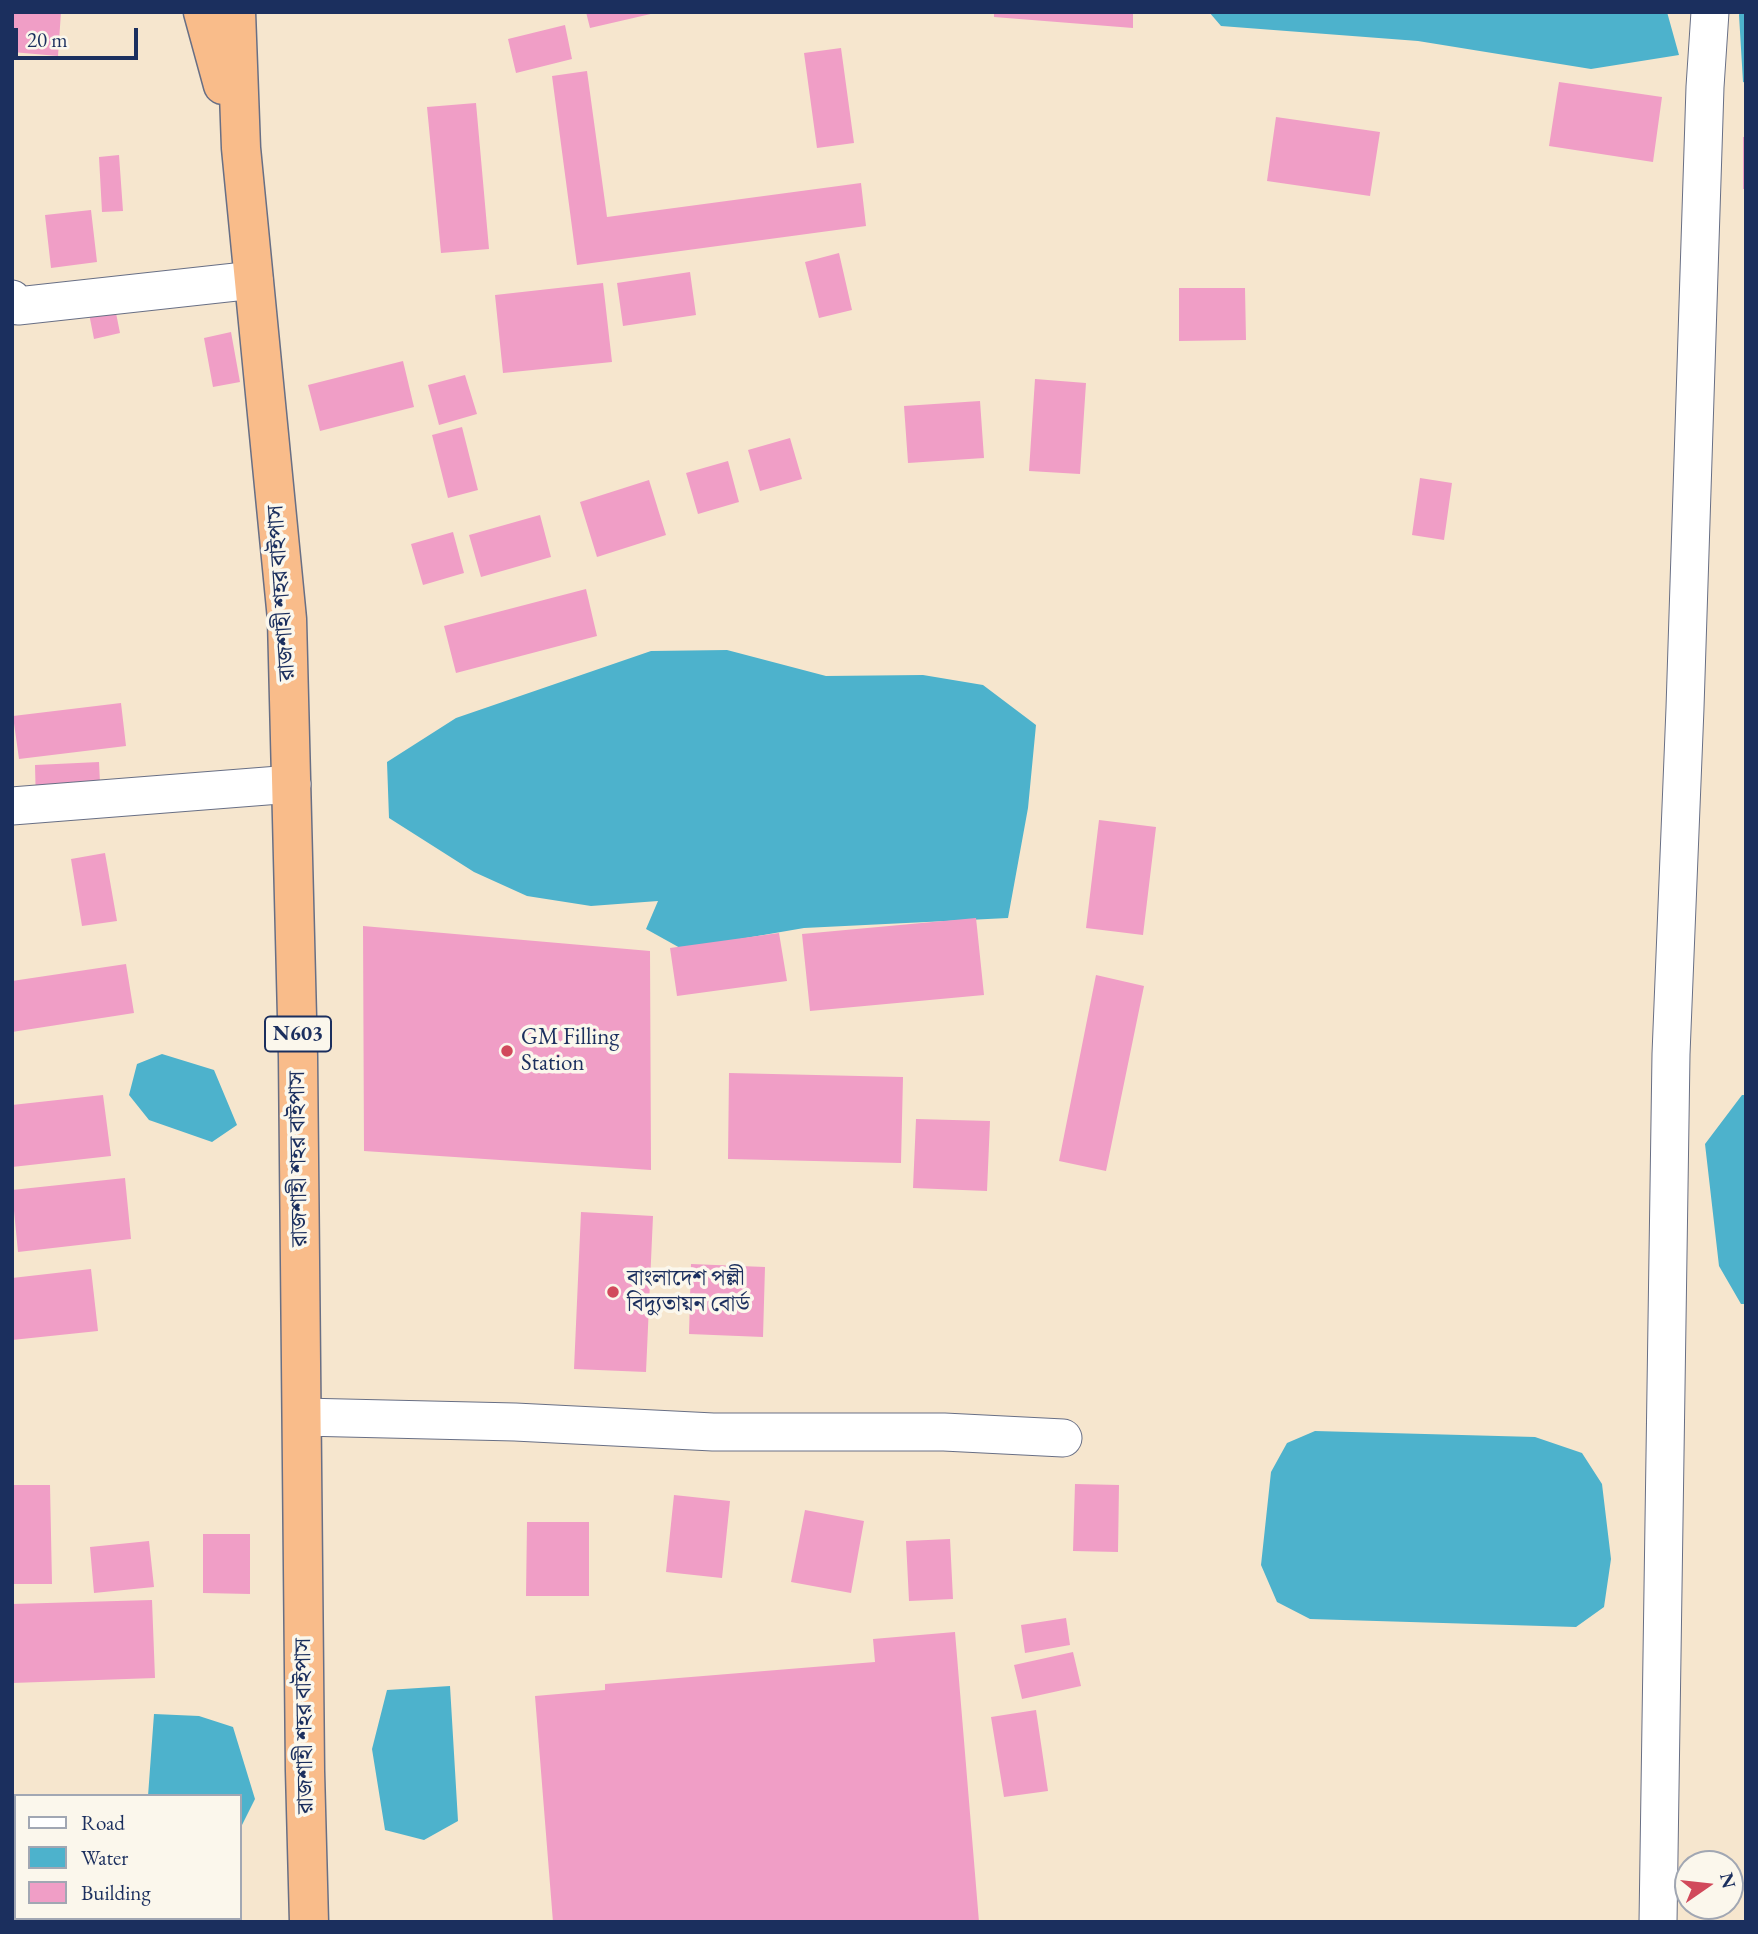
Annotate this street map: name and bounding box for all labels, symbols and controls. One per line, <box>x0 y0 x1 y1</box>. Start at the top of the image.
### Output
scale bar <box>18 14 142 58</box>
text: 20 m <box>27 26 68 53</box>
street label: রাজশাহী শহর বাইপাস <box>262 504 302 682</box>
road number: N603 <box>265 1016 331 1052</box>
place label: GM Filling Station <box>521 1024 619 1078</box>
marker: GM Filling Station <box>499 1043 515 1059</box>
street label: রাজশাহী শহর বাইপাস <box>284 1071 314 1247</box>
place label: বাংলাদেশ পল্লী বিদ্যুতায়ন বোর্ড <box>627 1265 750 1319</box>
marker: বাংলাদেশ পল্লী বিদ্যুতায়ন বোর্ড <box>605 1284 621 1300</box>
street label: রাজশাহী শহর বাইপাস <box>290 1638 320 1814</box>
legend <box>14 1794 242 1920</box>
text: Road <box>81 1809 125 1836</box>
text: Water <box>81 1844 128 1871</box>
north arrow <box>1674 1850 1744 1920</box>
text: N <box>1714 1870 1742 1891</box>
text: Building <box>81 1879 151 1906</box>

